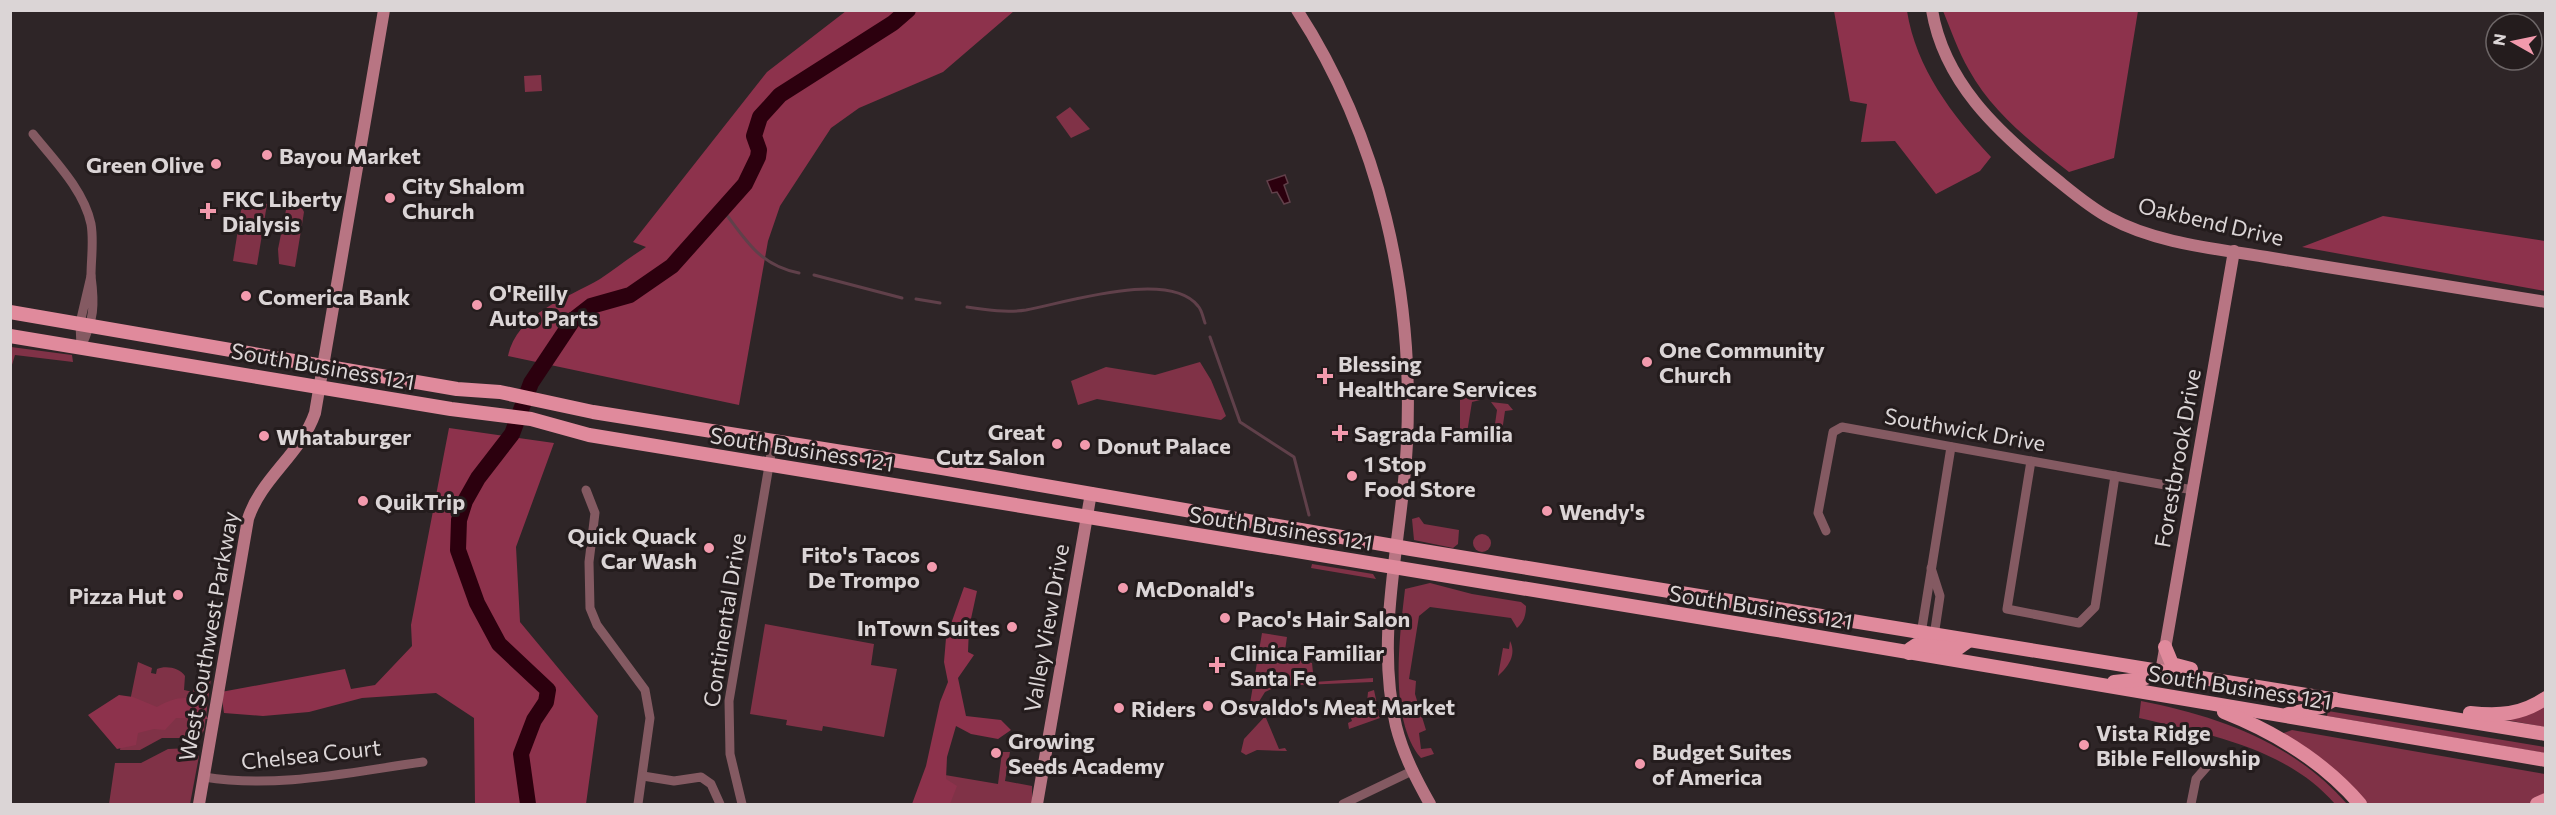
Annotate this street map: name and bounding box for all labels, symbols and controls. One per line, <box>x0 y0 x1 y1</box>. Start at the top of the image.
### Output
north arrow <box>2484 12 2544 72</box>
text: N <box>2488 32 2509 47</box>
place label: Bayou Market <box>279 142 421 169</box>
marker: Bayou Market <box>260 148 274 162</box>
place label: Green Olive <box>86 151 204 178</box>
marker: Green Olive <box>209 157 223 171</box>
place label: City Shalom Church <box>402 172 525 224</box>
place label: FKC Liberty Dialysis <box>222 185 342 237</box>
marker: City Shalom Church <box>383 191 397 205</box>
street label: Oakbend Drive <box>2136 191 2286 251</box>
marker: FKC Liberty Dialysis <box>199 202 217 220</box>
place label: O'Reilly Auto Parts <box>489 279 598 331</box>
place label: Comerica Bank <box>258 283 411 310</box>
marker: Comerica Bank <box>239 289 253 303</box>
marker: O'Reilly Auto Parts <box>470 298 484 312</box>
place label: One Community Church <box>1659 336 1825 388</box>
street label: South Business 121 <box>229 337 417 395</box>
place label: Blessing Healthcare Services <box>1338 350 1537 402</box>
marker: One Community Church <box>1640 355 1654 369</box>
street label: Forestbrook Drive <box>2148 366 2206 550</box>
marker: Blessing Healthcare Services <box>1316 367 1334 385</box>
street label: Southwick Drive <box>1882 402 2048 456</box>
place label: Great Cutz Salon <box>936 418 1045 470</box>
place label: Sagrada Familia <box>1354 420 1513 447</box>
street label: South Business 121 <box>708 421 896 477</box>
place label: Whataburger <box>276 423 411 450</box>
marker: Sagrada Familia <box>1331 424 1349 442</box>
marker: Whataburger <box>257 429 271 443</box>
place label: Donut Palace <box>1097 432 1231 459</box>
marker: Great Cutz Salon <box>1050 437 1064 451</box>
marker: Donut Palace <box>1078 438 1092 452</box>
place label: 1 Stop Food Store <box>1364 450 1476 502</box>
marker: 1 Stop Food Store <box>1345 469 1359 483</box>
place label: QuikTrip <box>375 488 465 515</box>
marker: QuikTrip <box>356 494 370 508</box>
place label: Wendy's <box>1559 498 1645 525</box>
street label: South Business 121 <box>1187 500 1375 556</box>
marker: Wendy's <box>1540 504 1554 518</box>
street label: West Southwest Parkway <box>173 509 243 763</box>
place label: Quick Quack Car Wash <box>568 522 697 574</box>
street label: Continental Drive <box>697 531 751 709</box>
marker: Quick Quack Car Wash <box>702 541 716 555</box>
place label: Fito's Tacos De Trompo <box>801 541 920 593</box>
street label: Valley View Drive <box>1018 542 1074 714</box>
marker: Fito's Tacos De Trompo <box>925 560 939 574</box>
place label: McDonald's <box>1135 575 1254 602</box>
street label: South Business 121 <box>1667 579 1855 635</box>
marker: McDonald's <box>1116 581 1130 595</box>
place label: Pizza Hut <box>69 582 166 609</box>
marker: Pizza Hut <box>171 588 185 602</box>
place label: Paco's Hair Salon <box>1237 605 1410 632</box>
marker: Paco's Hair Salon <box>1218 611 1232 625</box>
place label: InTown Suites <box>857 614 1000 641</box>
marker: InTown Suites <box>1005 620 1019 634</box>
place label: Clinica Familiar Santa Fe <box>1230 639 1384 691</box>
marker: Clinica Familiar Santa Fe <box>1208 656 1226 674</box>
street label: South Business 121 <box>2146 659 2334 715</box>
place label: Osvaldo's Meat Market <box>1220 693 1455 720</box>
place label: Riders <box>1131 695 1196 722</box>
marker: Osvaldo's Meat Market <box>1201 699 1215 713</box>
marker: Riders <box>1112 701 1126 715</box>
place label: Vista Ridge Bible Fellowship <box>2096 719 2260 771</box>
place label: Growing Seeds Academy <box>1008 727 1165 779</box>
street label: Chelsea Court <box>240 733 382 775</box>
place label: Budget Suites of America <box>1652 738 1792 790</box>
marker: Vista Ridge Bible Fellowship <box>2077 738 2091 752</box>
marker: Growing Seeds Academy <box>989 746 1003 760</box>
marker: Budget Suites of America <box>1633 757 1647 771</box>

